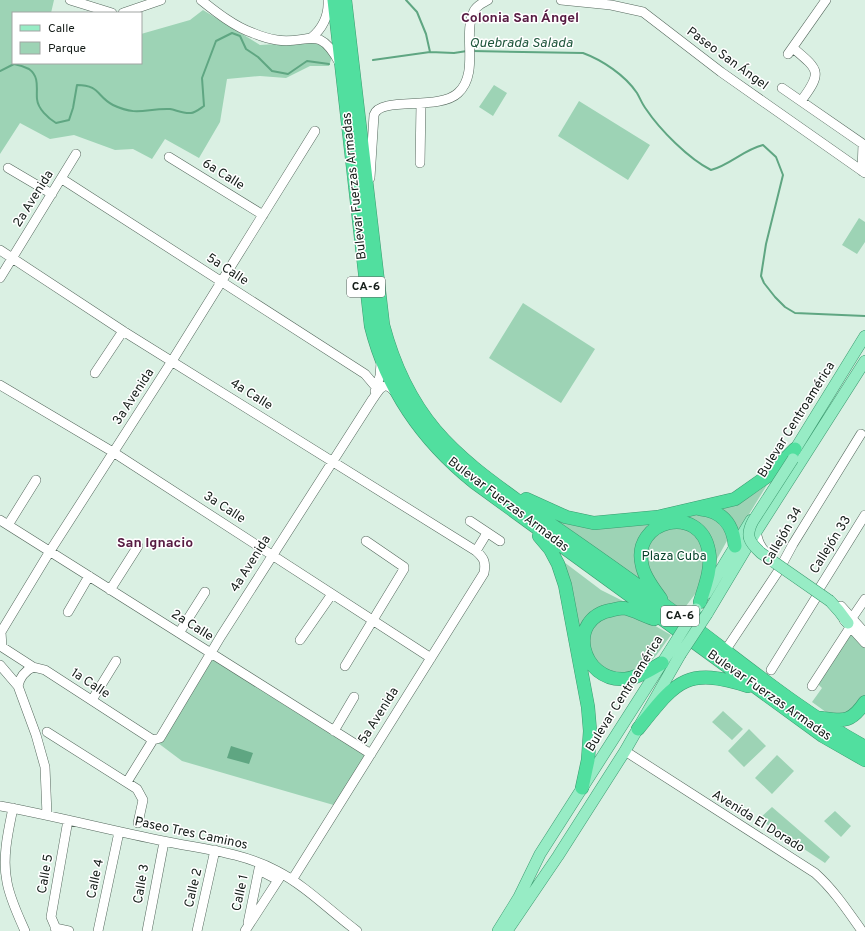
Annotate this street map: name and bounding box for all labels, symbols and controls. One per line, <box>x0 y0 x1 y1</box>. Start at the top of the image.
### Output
district label: Colonia San Ángel <box>461 9 579 27</box>
legend <box>12 12 142 64</box>
text: Calle <box>48 21 75 37</box>
street label: Paseo San Ángel <box>683 22 772 94</box>
water label: Quebrada Salada <box>469 35 573 52</box>
text: Parque <box>48 41 86 57</box>
street label: Bulevar Fuerzas Armadas <box>339 112 371 260</box>
street label: 6a Calle <box>199 156 247 194</box>
street label: 2a Avenida <box>10 168 58 230</box>
street label: 5a Calle <box>203 250 251 290</box>
road number: CA-6 <box>347 277 385 297</box>
street label: Bulevar Centroamérica <box>755 359 839 481</box>
street label: 3a Avenida <box>110 366 158 428</box>
street label: 4a Calle <box>227 376 275 414</box>
street label: Bulevar Fuerzas Armadas <box>444 454 572 556</box>
street label: 3a Calle <box>200 489 248 527</box>
street label: Callejón 34 <box>760 504 806 570</box>
street label: Callejón 33 <box>807 513 855 577</box>
street label: 4a Avenida <box>227 533 275 595</box>
district label: San Ignacio <box>117 535 193 552</box>
park label: Plaza Cuba <box>642 549 706 565</box>
road number: CA-6 <box>661 606 699 626</box>
street label: 2a Calle <box>168 607 216 645</box>
street label: Bulevar Centroamérica <box>583 633 667 755</box>
street label: Bulevar Fuerzas Armadas <box>704 647 834 745</box>
street label: 1a Calle <box>67 665 113 703</box>
street label: 5a Avenida <box>355 685 403 747</box>
street label: Avenida El Dorado <box>709 787 807 857</box>
street label: Paseo Tres Caminos <box>133 814 249 854</box>
street label: Calle 5 <box>35 853 57 895</box>
street label: Calle 4 <box>84 858 108 900</box>
street label: Calle 3 <box>131 863 153 905</box>
street label: Calle 2 <box>182 867 206 909</box>
street label: Calle 1 <box>229 873 253 913</box>

